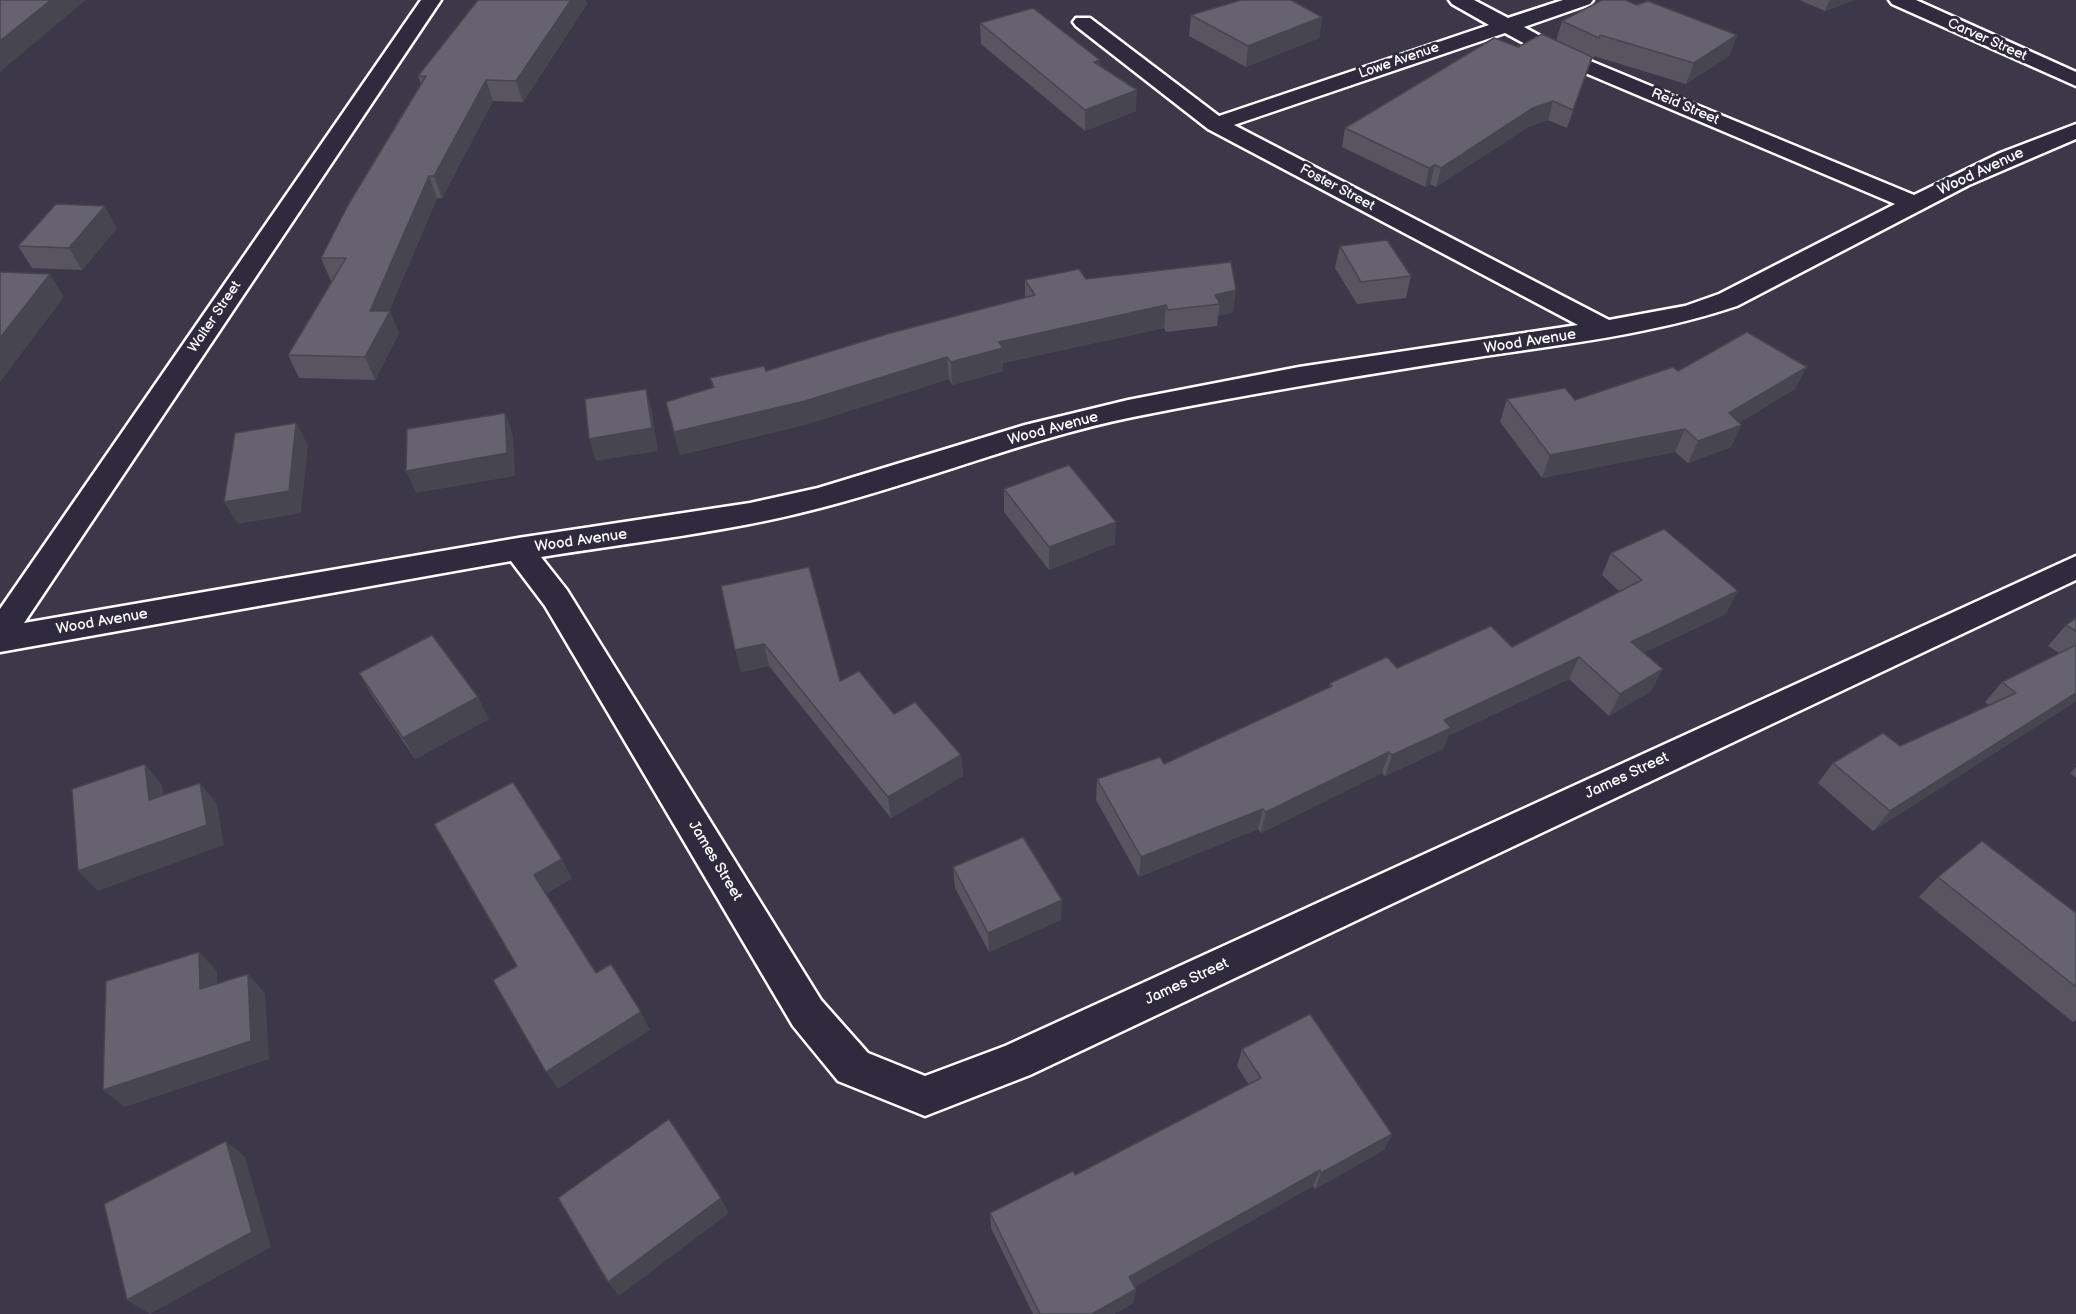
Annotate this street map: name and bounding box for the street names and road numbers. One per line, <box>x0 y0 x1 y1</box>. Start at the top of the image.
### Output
street label: Carver Street <box>1945 15 2029 65</box>
street label: Lowe Avenue <box>1357 39 1441 83</box>
street label: Reid Street <box>1649 85 1721 129</box>
street label: Wood Avenue <box>1935 144 2027 200</box>
street label: Foster Street <box>1297 161 1377 215</box>
street label: Walter Street <box>185 278 245 356</box>
street label: Wood Avenue <box>1483 326 1577 358</box>
street label: Wood Avenue <box>1006 408 1100 450</box>
street label: Wood Avenue <box>534 526 628 556</box>
street label: Wood Avenue <box>55 605 149 639</box>
street label: James Street <box>1582 749 1672 803</box>
street label: James Street <box>684 818 746 904</box>
street label: James Street <box>1142 955 1232 1009</box>

